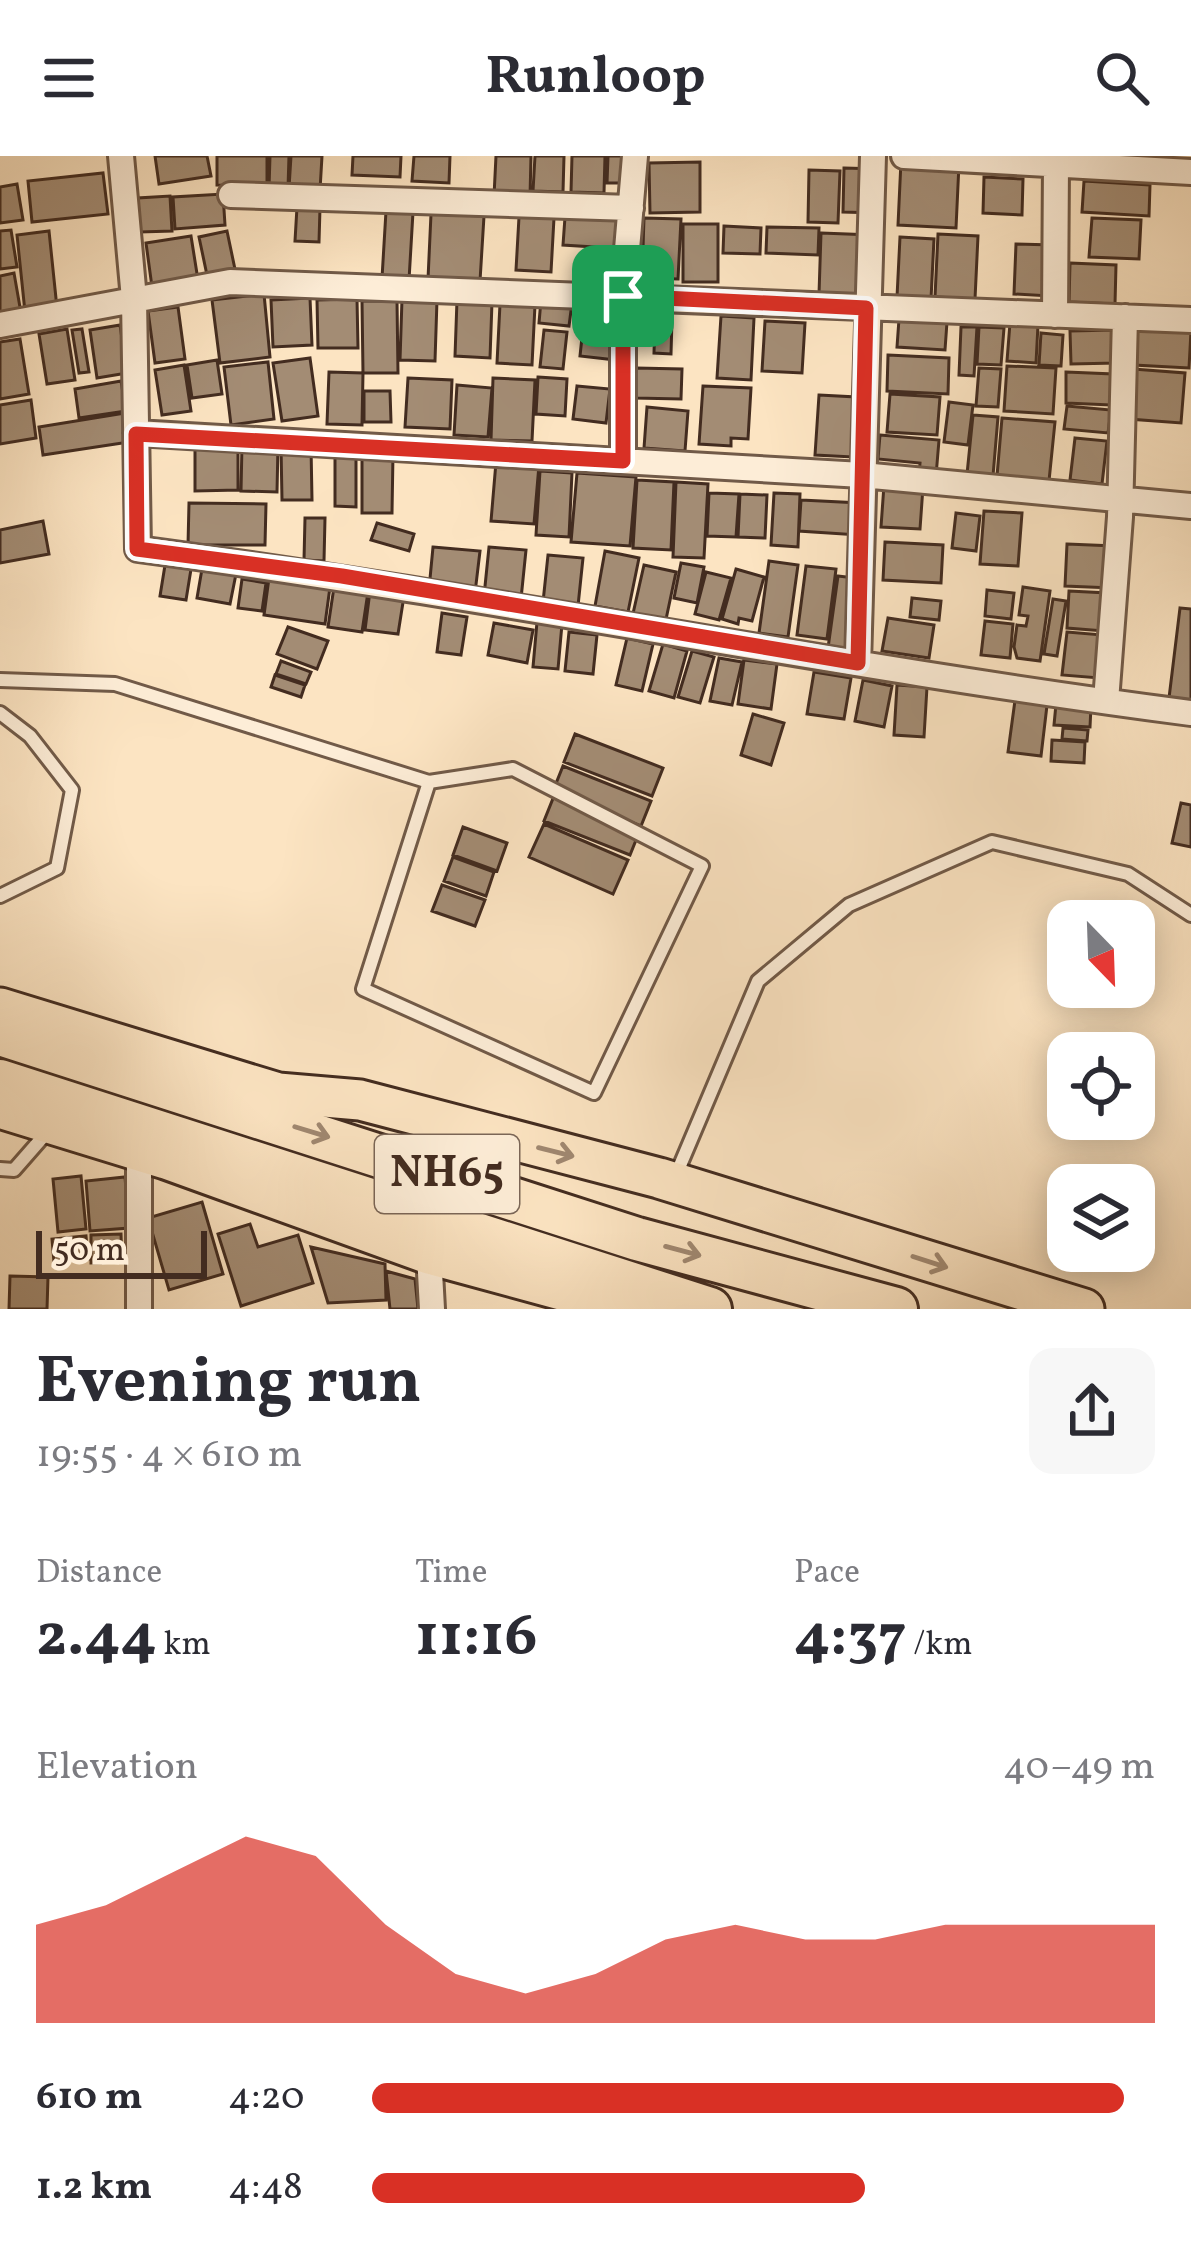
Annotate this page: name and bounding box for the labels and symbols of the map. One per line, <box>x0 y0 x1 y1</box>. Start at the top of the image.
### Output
pin <box>572 245 674 347</box>
north arrow <box>1047 900 1155 1008</box>
one-way arrow <box>292 1123 330 1145</box>
road number: NH65 <box>375 1135 519 1213</box>
one-way arrow <box>536 1143 574 1165</box>
scale bar <box>36 1225 207 1278</box>
one-way arrow <box>663 1242 701 1264</box>
one-way arrow <box>910 1252 948 1274</box>

